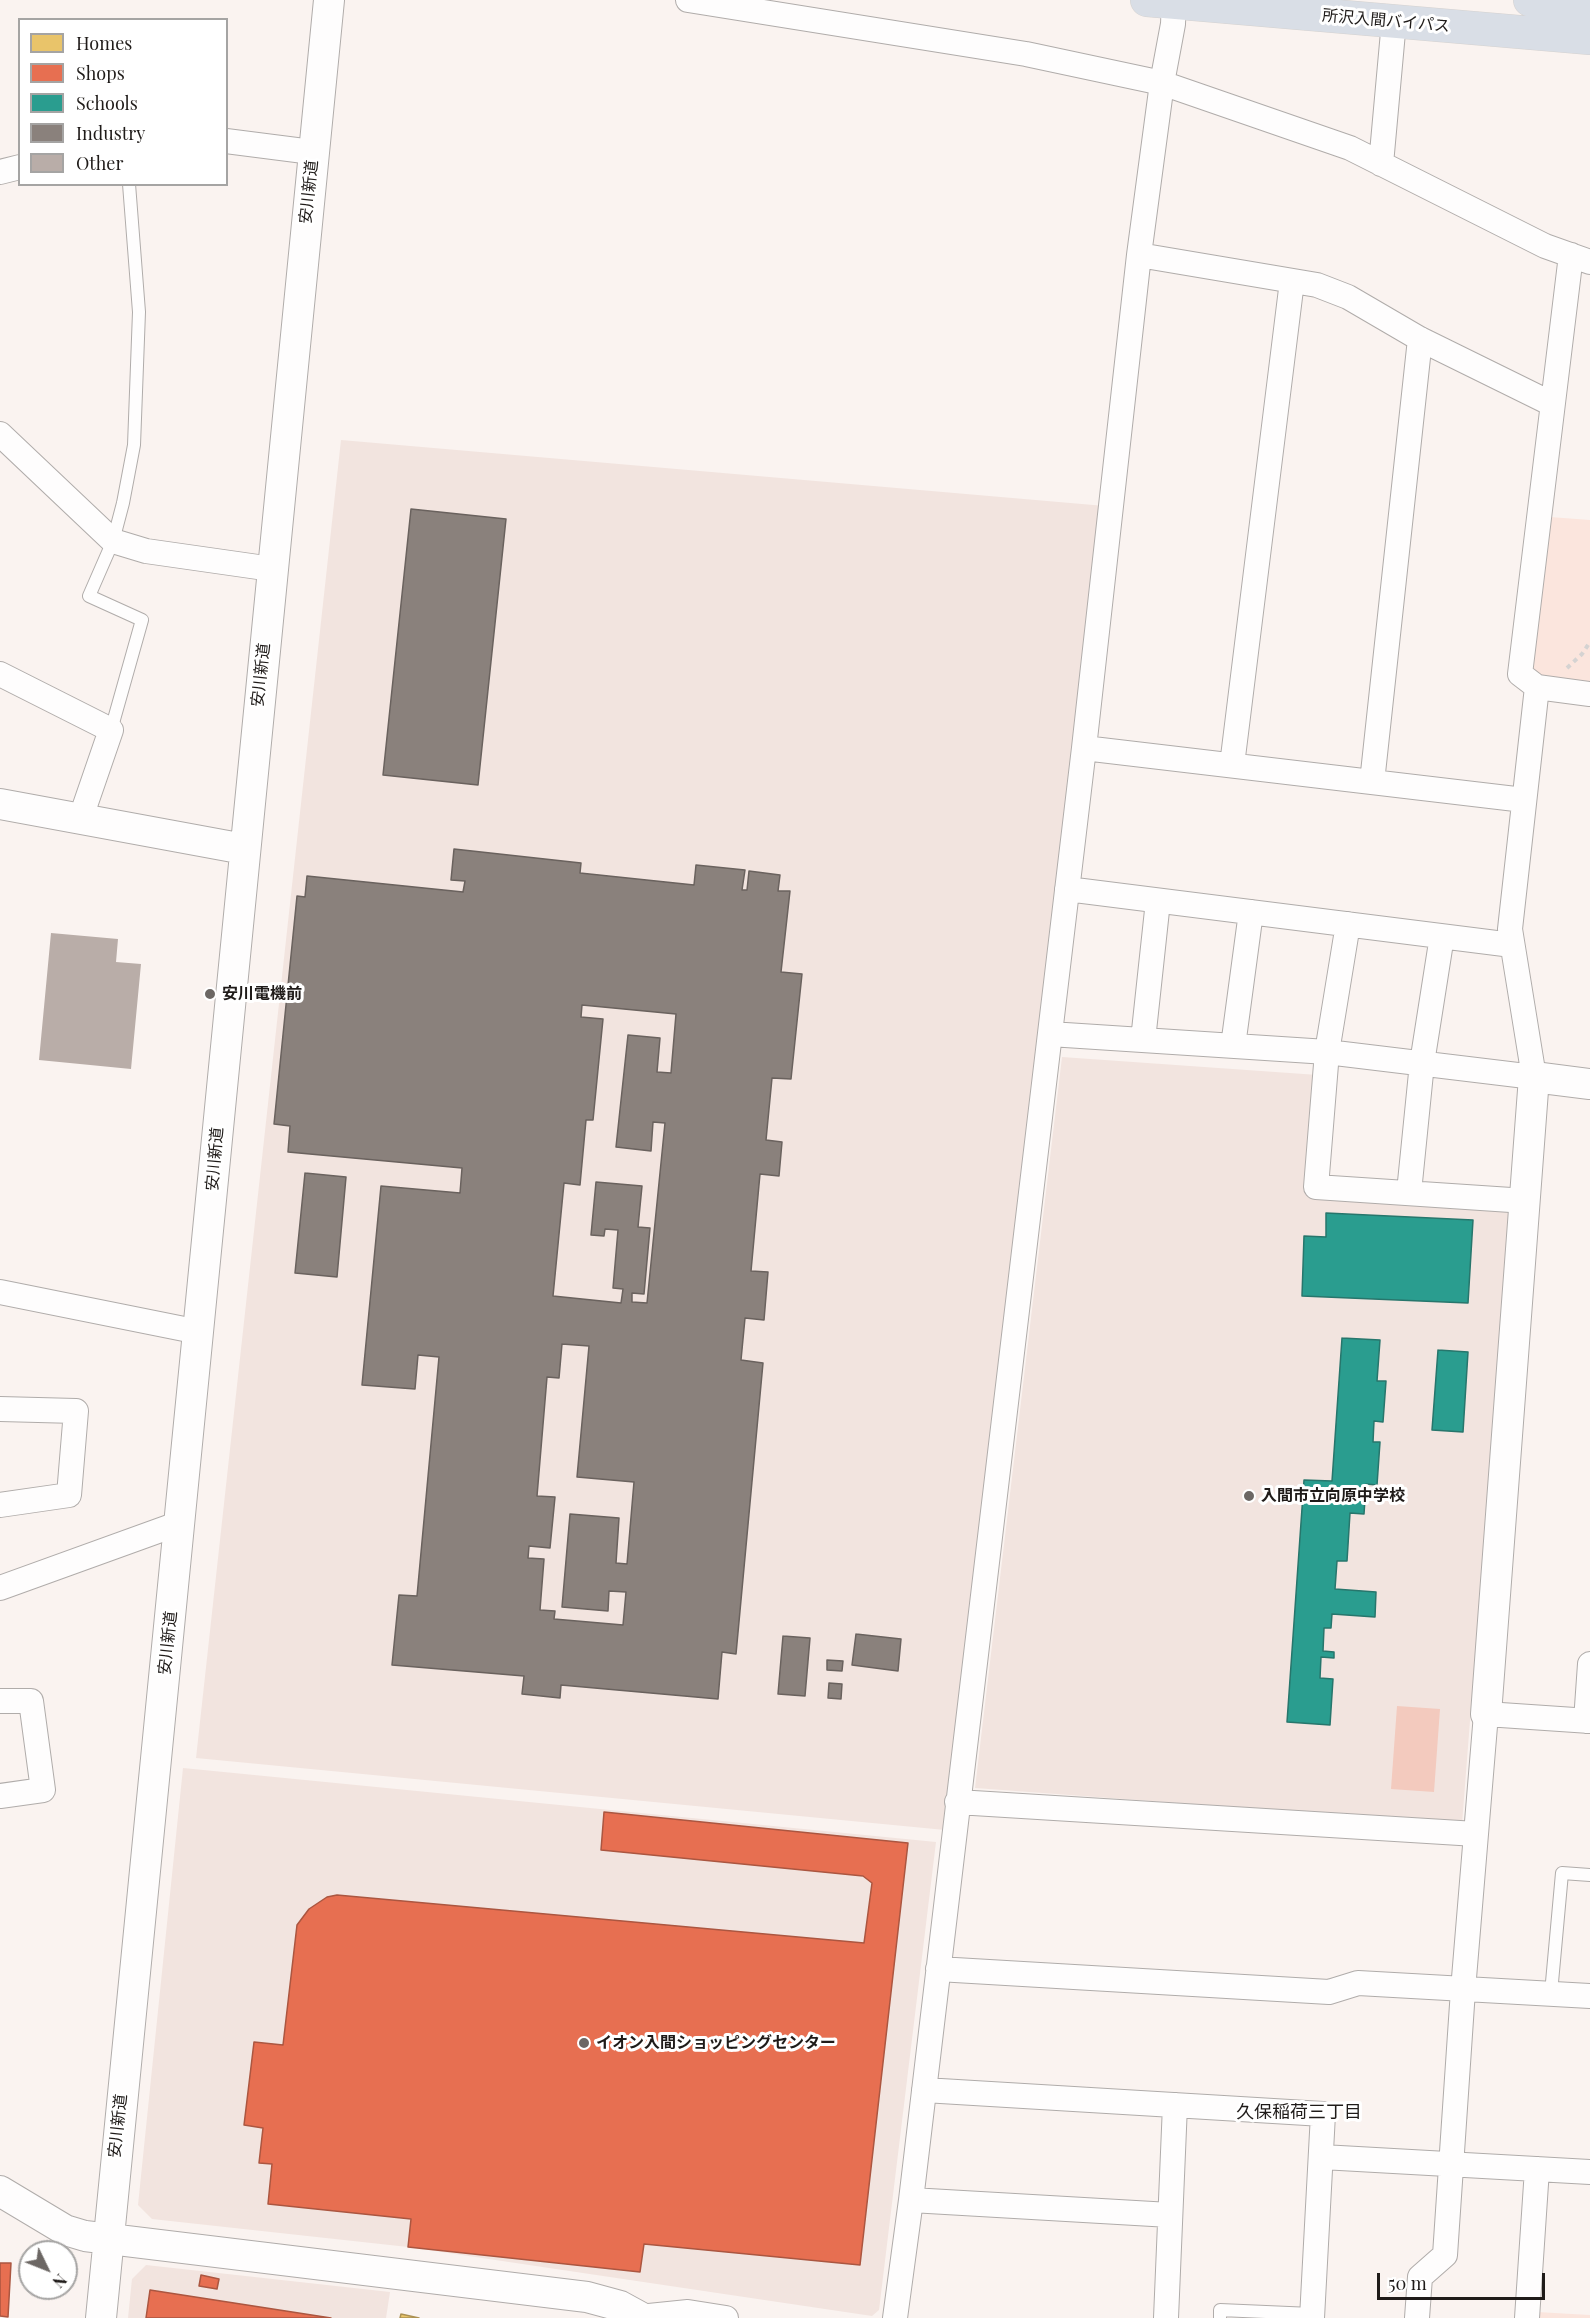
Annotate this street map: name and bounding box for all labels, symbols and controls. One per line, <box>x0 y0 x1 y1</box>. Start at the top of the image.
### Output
street label: 所沢入間バイパス <box>1321 6 1451 36</box>
legend <box>18 18 228 186</box>
text: Homes <box>76 31 132 55</box>
text: Shops <box>76 61 125 85</box>
text: Schools <box>76 91 138 115</box>
text: Industry <box>76 121 145 145</box>
text: Other <box>76 151 123 175</box>
street label: 安川新道 <box>296 159 322 225</box>
street label: 安川新道 <box>248 642 274 708</box>
place label: 安川電機前 <box>222 984 302 1004</box>
marker: 安川電機前 <box>203 987 217 1001</box>
street label: 安川新道 <box>203 1126 227 1192</box>
place label: 入間市立向原中学校 <box>1261 1486 1405 1506</box>
marker: 入間市立向原中学校 <box>1242 1489 1256 1503</box>
street label: 安川新道 <box>155 1610 181 1676</box>
place label: イオン入間ショッピングセンター <box>596 2033 836 2053</box>
marker: イオン入間ショッピングセンター <box>577 2036 591 2050</box>
street label: 安川新道 <box>105 2093 131 2159</box>
district label: 久保稲荷三丁目 <box>1236 2101 1362 2123</box>
north arrow <box>18 2240 78 2300</box>
scale bar <box>1380 2261 1548 2299</box>
text: N <box>48 2270 72 2293</box>
text: 50 m <box>1388 2271 1427 2295</box>

